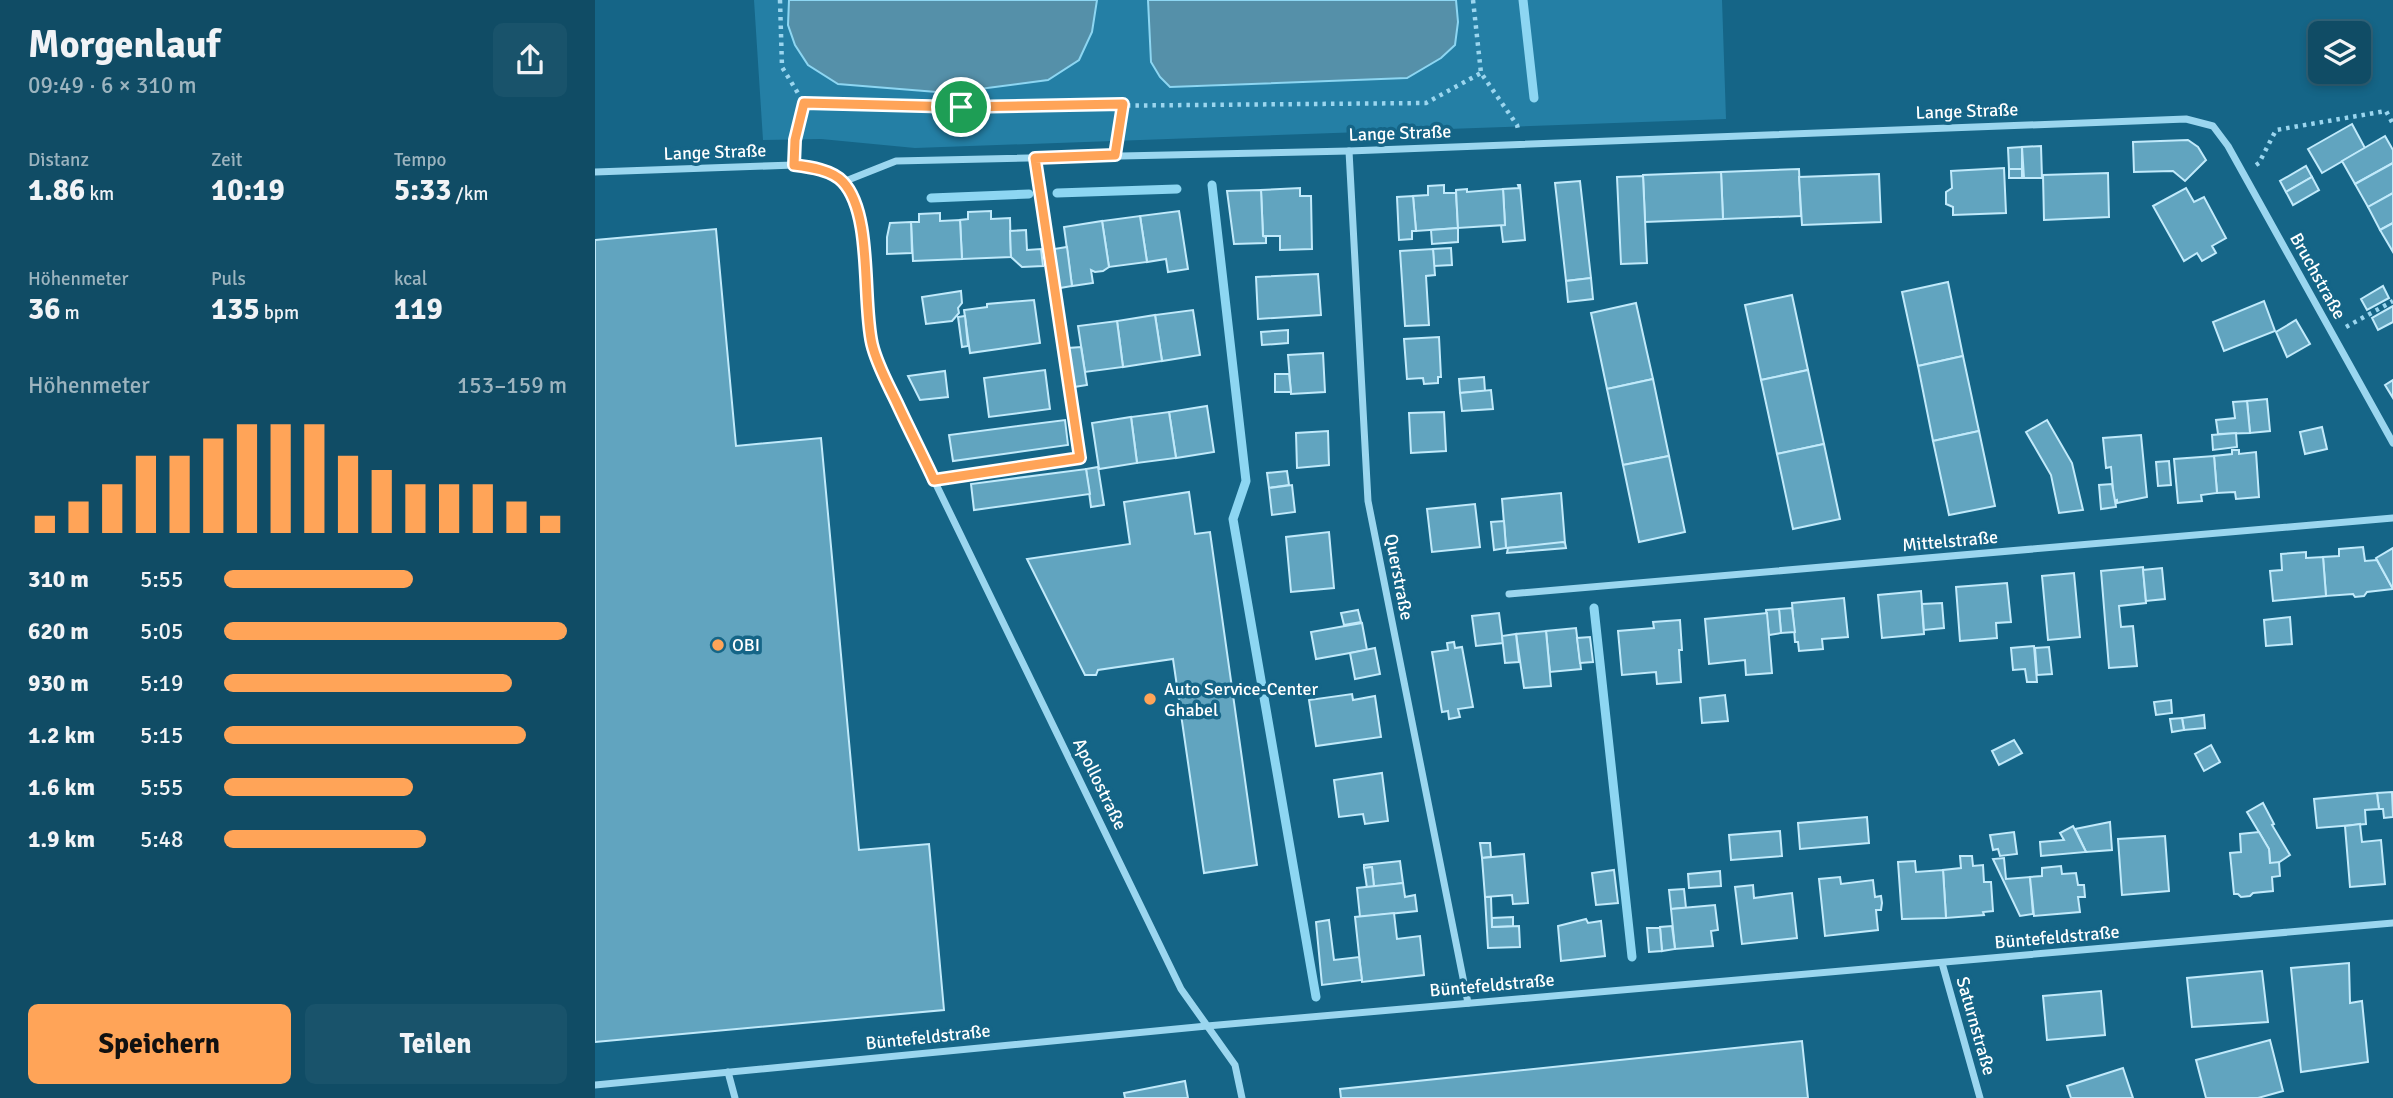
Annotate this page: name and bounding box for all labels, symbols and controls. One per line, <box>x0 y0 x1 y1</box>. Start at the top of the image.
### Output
text: Morgenlauf <box>28 21 220 68</box>
map controls <box>2308 21 2371 84</box>
button: layers <box>2308 21 2371 84</box>
button: share <box>493 23 567 97</box>
text: 09:49 · 6 × 310 m <box>28 71 197 100</box>
pin <box>931 77 991 137</box>
icon: arrive <box>942 88 980 126</box>
street label: Lange Straße <box>1915 98 2019 124</box>
street label: Lange Straße <box>1348 120 1452 146</box>
street label: Lange Straße <box>663 139 767 165</box>
text: Distanz <box>28 148 89 172</box>
text: Zeit <box>211 148 242 172</box>
text: Tempo <box>394 148 446 172</box>
text: 1.86 <box>28 172 85 209</box>
text: 10:19 <box>211 172 285 209</box>
text: 5:33 <box>394 172 451 209</box>
text: km <box>85 182 114 206</box>
text: /km <box>451 182 488 206</box>
street label: Bruchstraße <box>2285 229 2351 323</box>
text: Höhenmeter <box>28 267 129 291</box>
text: Puls <box>211 267 246 291</box>
text: kcal <box>394 267 427 291</box>
text: 36 <box>28 291 60 328</box>
text: 135 <box>211 291 260 328</box>
text: 119 <box>394 291 443 328</box>
text: m <box>60 301 80 325</box>
text: bpm <box>260 301 299 325</box>
text: Höhenmeter <box>28 371 150 400</box>
text: 153–159 m <box>457 371 567 400</box>
street label: Mittelstraße <box>1901 526 1999 556</box>
street label: Querstraße <box>1380 532 1418 622</box>
text: 310 m <box>28 565 89 594</box>
text: 5:55 <box>140 565 183 594</box>
text: 620 m <box>28 617 89 646</box>
text: 5:05 <box>140 617 183 646</box>
place label: OBI <box>732 634 760 656</box>
marker: OBI <box>710 637 726 653</box>
text: 930 m <box>28 669 89 698</box>
text: 5:19 <box>140 669 183 698</box>
place label: Auto Service-Center Ghabel <box>1164 678 1319 721</box>
marker: Auto Service-Center Ghabel <box>1142 691 1158 707</box>
text: 1.2 km <box>28 721 95 750</box>
text: 5:15 <box>140 721 183 750</box>
street label: Apollostraße <box>1068 734 1132 834</box>
text: 1.6 km <box>28 773 95 802</box>
text: 5:55 <box>140 773 183 802</box>
text: 1.9 km <box>28 825 95 854</box>
text: 5:48 <box>140 825 183 854</box>
street label: Büntefeldstraße <box>1994 921 2120 953</box>
street label: Büntefeldstraße <box>1429 969 1555 1001</box>
street label: Saturnstraße <box>1951 974 2001 1078</box>
button: Speichern <box>28 1004 291 1084</box>
button: Teilen <box>305 1004 567 1084</box>
street label: Büntefeldstraße <box>864 1020 992 1054</box>

